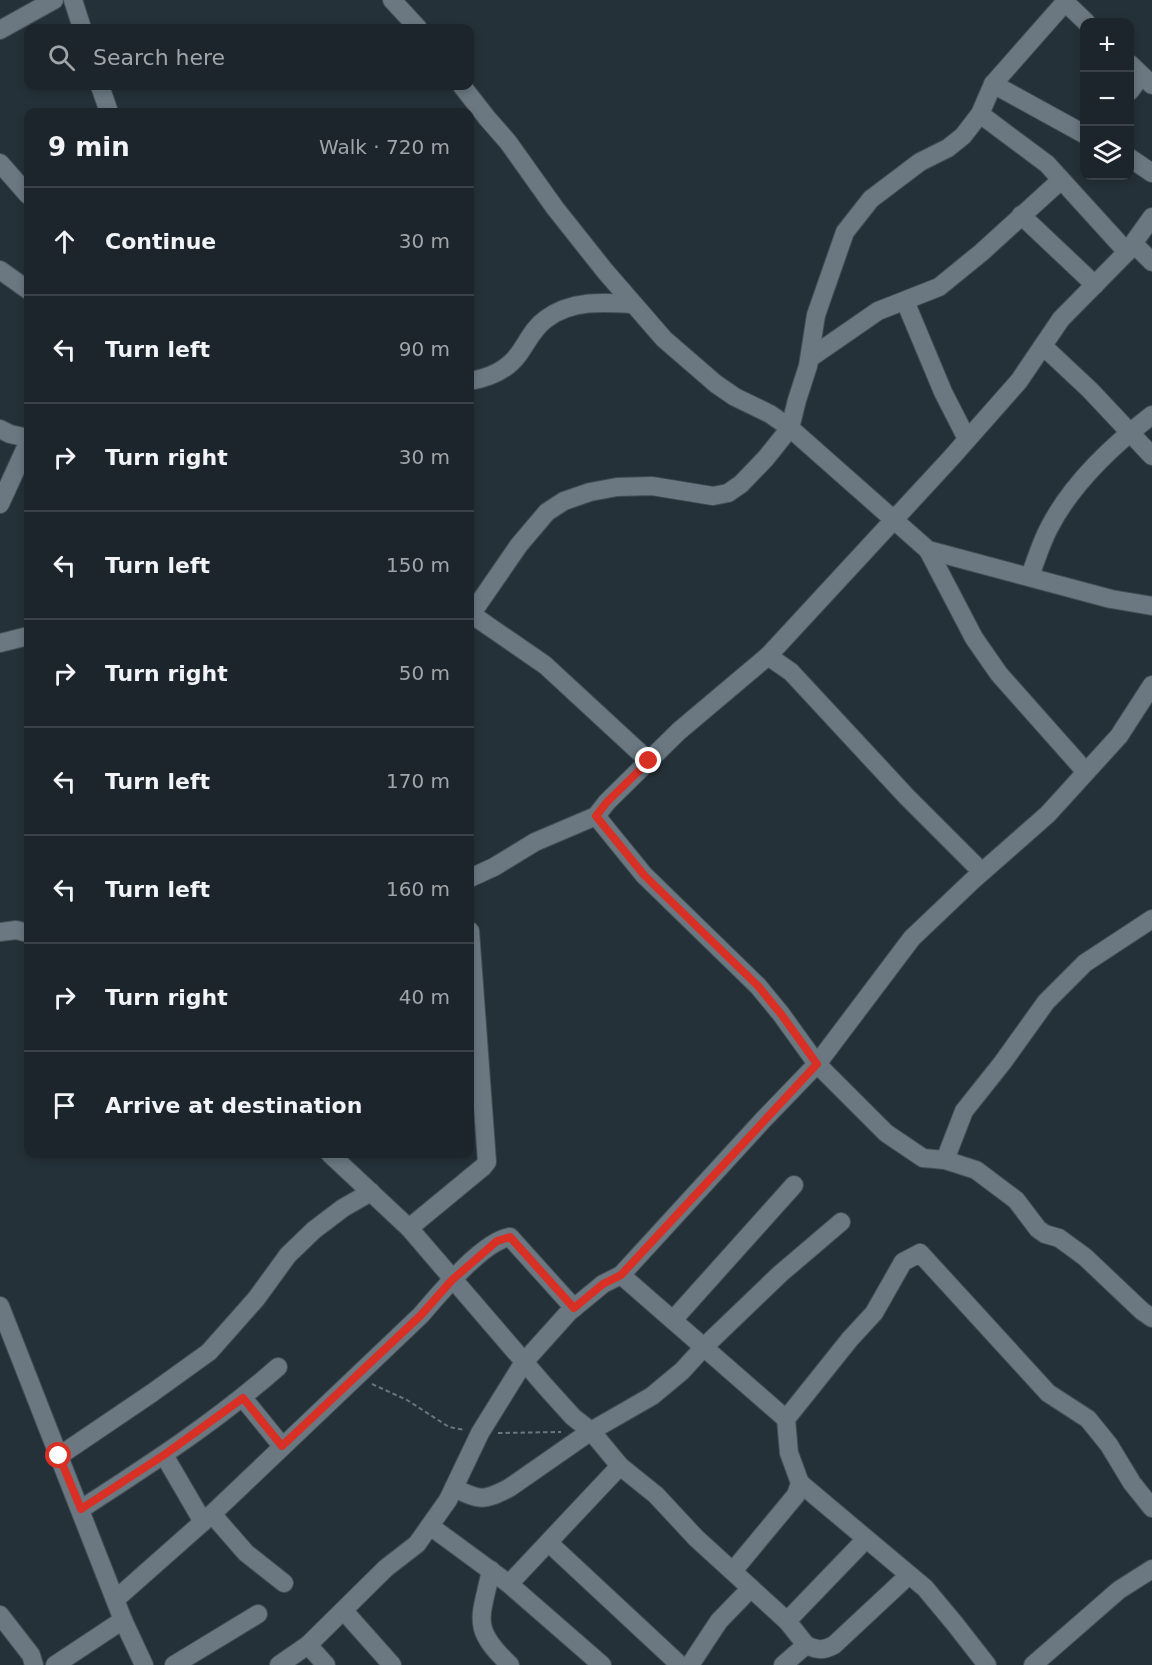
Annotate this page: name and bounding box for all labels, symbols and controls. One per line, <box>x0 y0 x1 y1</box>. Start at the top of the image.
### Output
map controls <box>1080 18 1134 180</box>
button: + <box>1080 18 1134 72</box>
search box <box>24 24 474 90</box>
icon: search <box>45 41 78 74</box>
text: Search here <box>93 45 225 70</box>
button: − <box>1080 72 1134 126</box>
button: layers <box>1080 126 1134 180</box>
text: 9 min <box>48 132 130 162</box>
text: Walk · 720 m <box>319 135 450 159</box>
icon: ahead <box>48 225 81 258</box>
text: Continue <box>105 229 216 254</box>
text: 30 m <box>399 229 450 253</box>
icon: left <box>48 333 81 366</box>
text: Turn left <box>105 337 210 362</box>
text: 90 m <box>399 337 450 361</box>
icon: right <box>48 441 81 474</box>
text: Turn right <box>105 445 228 470</box>
text: 30 m <box>399 445 450 469</box>
icon: left <box>48 549 81 582</box>
text: Turn left <box>105 553 210 578</box>
text: 150 m <box>386 553 450 577</box>
icon: right <box>48 657 81 690</box>
text: Turn right <box>105 661 228 686</box>
text: 50 m <box>399 661 450 685</box>
route end <box>635 747 661 773</box>
icon: left <box>48 765 81 798</box>
text: Turn left <box>105 769 210 794</box>
text: 170 m <box>386 769 450 793</box>
icon: left <box>48 873 81 906</box>
text: Turn left <box>105 877 210 902</box>
text: 160 m <box>386 877 450 901</box>
icon: right <box>48 981 81 1014</box>
text: Turn right <box>105 985 228 1010</box>
text: 40 m <box>399 985 450 1009</box>
icon: arrive <box>48 1089 81 1122</box>
text: Arrive at destination <box>105 1093 362 1118</box>
route start <box>45 1442 71 1468</box>

